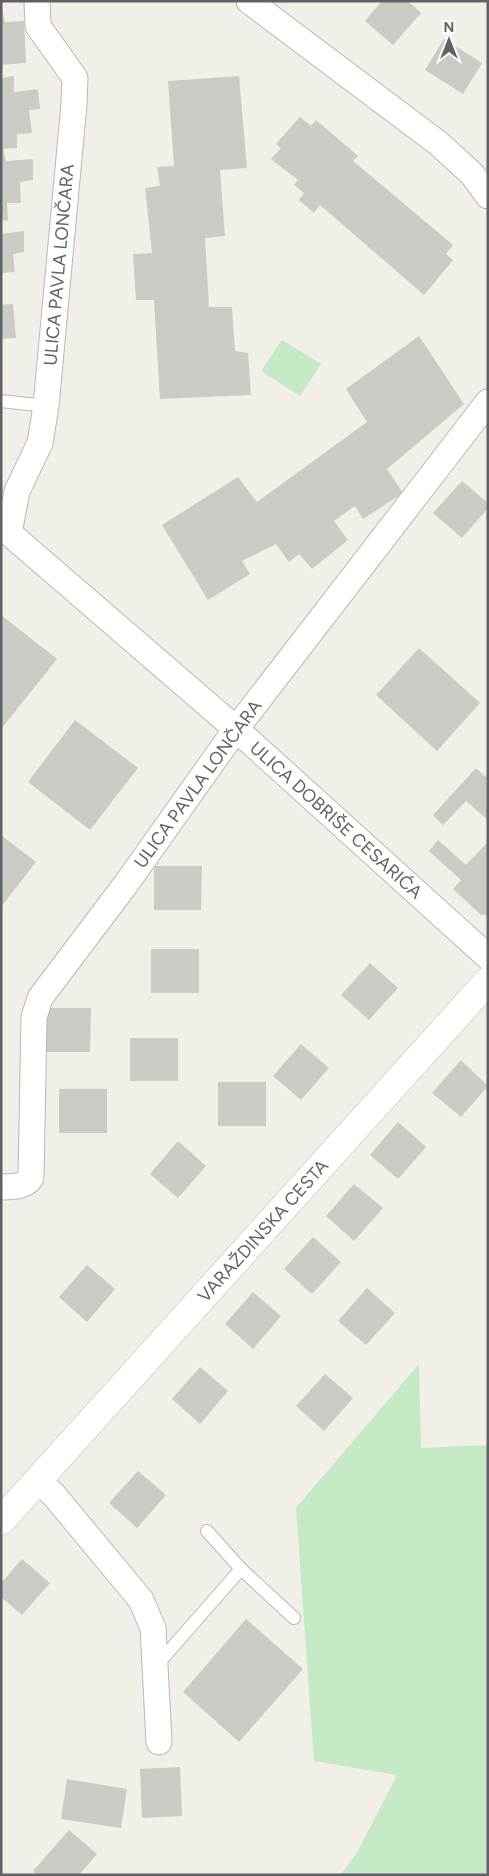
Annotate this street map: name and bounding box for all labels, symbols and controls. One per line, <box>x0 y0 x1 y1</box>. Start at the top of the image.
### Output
north arrow <box>424 15 474 65</box>
text: N <box>444 19 454 36</box>
street label: ULICA PAVLA LONČARA <box>39 163 79 367</box>
street label: ULICA PAVLA LONČARA <box>130 696 266 872</box>
street label: ULICA DOBRIŠE CESARIĆA <box>245 737 427 903</box>
street label: VARAŽDINSKA CESTA <box>193 1155 333 1307</box>

